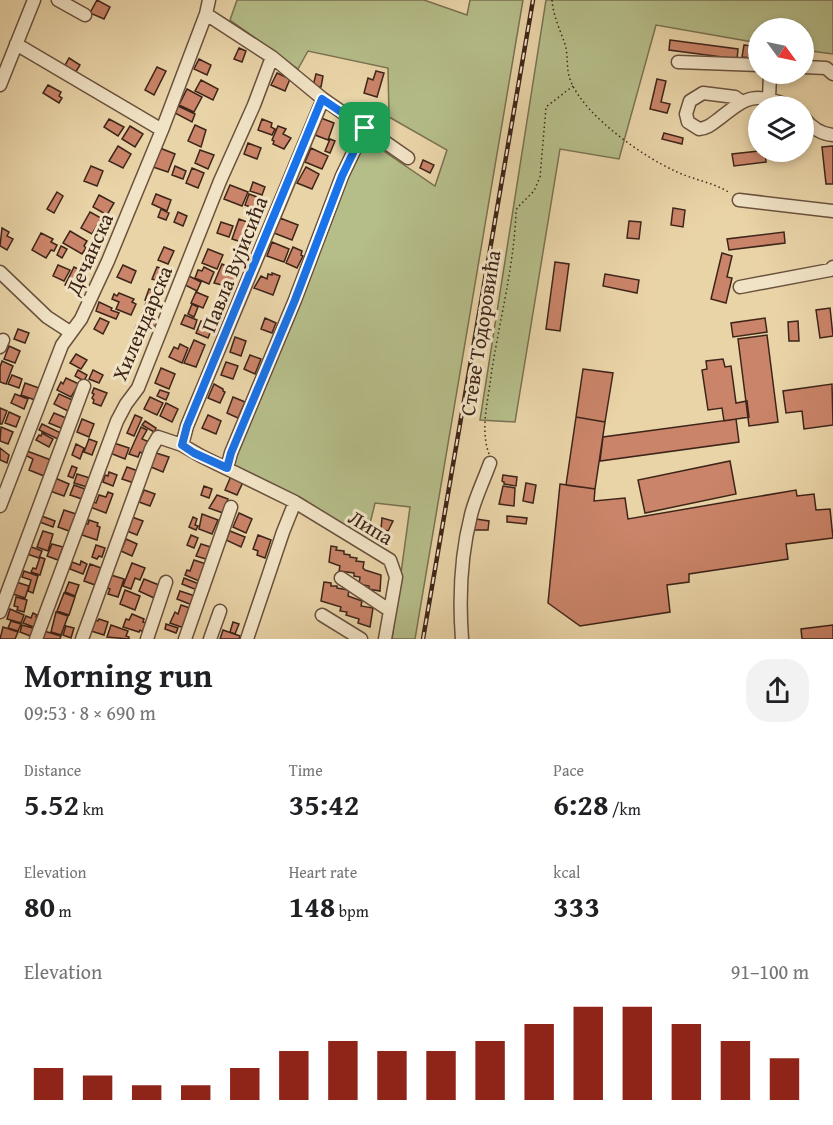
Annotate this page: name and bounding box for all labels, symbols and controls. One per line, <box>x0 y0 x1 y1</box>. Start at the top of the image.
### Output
north arrow <box>748 18 814 84</box>
map controls <box>748 18 814 162</box>
button: layers <box>748 96 814 162</box>
pin <box>339 102 390 153</box>
icon: arrive <box>348 111 381 144</box>
street label: Павла Вујисића <box>193 191 275 337</box>
street label: Дечанска <box>57 208 121 301</box>
street label: Стеве Тодоровића <box>452 248 508 418</box>
street label: Хилендарска <box>104 261 180 385</box>
street label: Липа <box>343 501 399 553</box>
text: Morning run <box>24 651 213 699</box>
button: share <box>746 659 809 722</box>
text: 09:53 · 8 × 690 m <box>24 698 156 727</box>
text: Distance <box>24 758 81 782</box>
text: Time <box>289 758 323 782</box>
text: Pace <box>553 758 584 782</box>
text: 5.52 <box>24 782 79 826</box>
text: 35:42 <box>289 782 359 826</box>
text: 6:28 <box>553 782 608 826</box>
text: km <box>79 797 104 821</box>
text: /km <box>608 797 641 821</box>
text: Elevation <box>24 860 87 884</box>
text: Heart rate <box>289 860 357 884</box>
text: kcal <box>553 860 581 884</box>
text: 80 <box>24 884 55 928</box>
text: 148 <box>289 884 335 928</box>
text: 333 <box>553 884 600 928</box>
text: m <box>55 899 72 923</box>
text: bpm <box>335 899 369 923</box>
text: Elevation <box>24 957 102 986</box>
text: 91–100 m <box>731 957 809 986</box>

